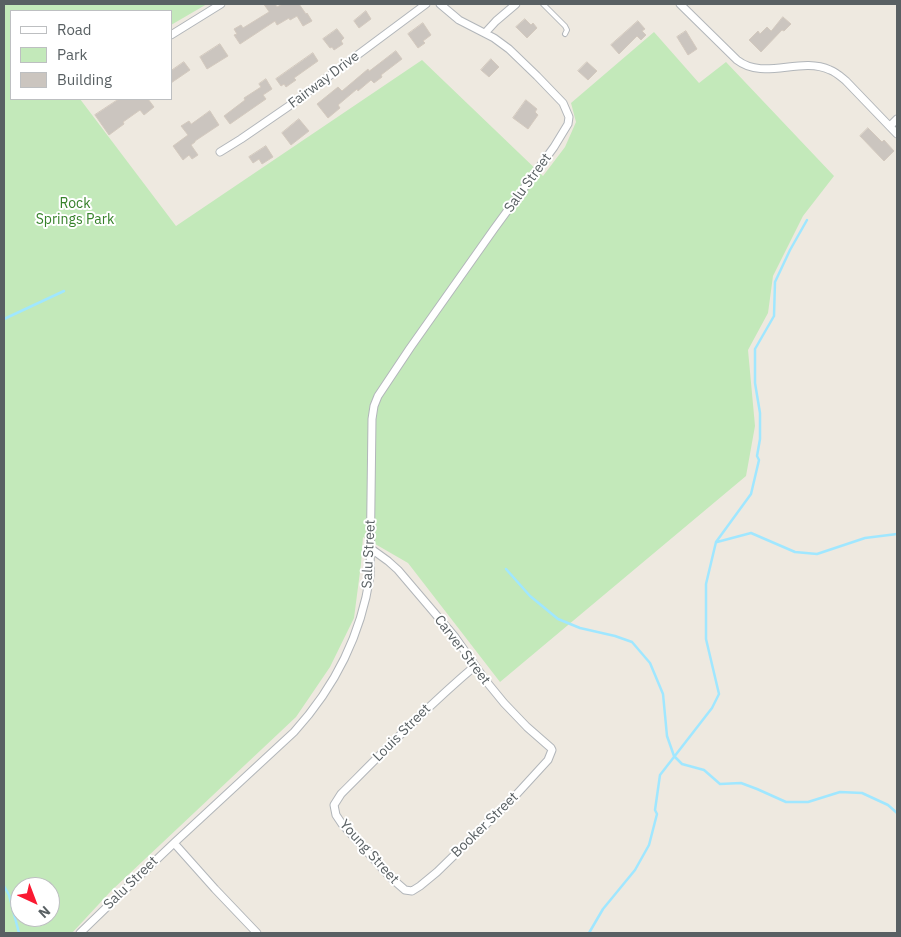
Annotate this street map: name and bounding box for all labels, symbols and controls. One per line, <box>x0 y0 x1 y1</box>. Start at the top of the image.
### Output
legend <box>10 10 172 100</box>
text: Road <box>57 20 92 39</box>
text: Park <box>57 45 87 64</box>
street label: Fairway Drive <box>285 48 363 112</box>
text: Building <box>57 70 112 89</box>
street label: Salu Street <box>501 150 555 216</box>
park label: Rock Springs Park <box>36 196 114 228</box>
street label: Salu Street <box>359 519 379 589</box>
street label: Carver Street <box>430 612 494 688</box>
street label: Louis Street <box>370 701 434 765</box>
street label: Booker Street <box>448 789 522 861</box>
street label: Young Street <box>336 816 402 888</box>
street label: Salu Street <box>100 853 162 913</box>
north arrow <box>10 877 60 927</box>
text: N <box>35 902 54 922</box>

